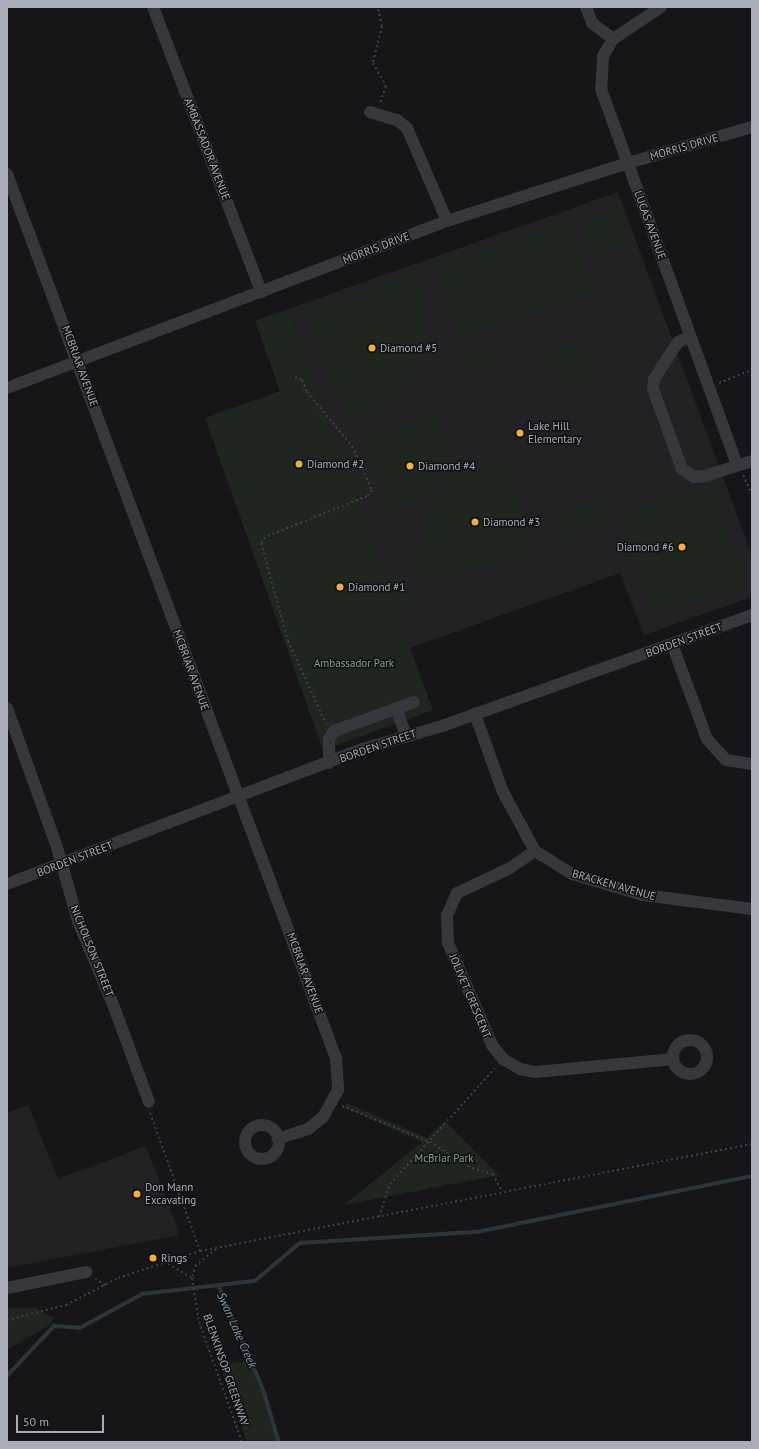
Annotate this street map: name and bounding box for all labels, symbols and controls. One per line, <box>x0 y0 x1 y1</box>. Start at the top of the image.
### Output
street label: AMBASSADOR AVENUE <box>181 96 233 202</box>
street label: MORRIS DRIVE <box>648 131 720 163</box>
street label: LUCAS AVENUE <box>631 189 669 261</box>
street label: MORRIS DRIVE <box>341 229 411 267</box>
street label: MCBRIAR AVENUE <box>59 324 101 408</box>
place label: Diamond #5 <box>380 341 437 355</box>
marker: Diamond #5 <box>367 343 377 353</box>
place label: Lake Hill Elementary <box>528 420 581 446</box>
marker: Lake Hill Elementary <box>515 428 525 438</box>
place label: Diamond #2 <box>307 457 364 471</box>
marker: Diamond #2 <box>294 459 304 469</box>
place label: Diamond #4 <box>418 459 475 473</box>
marker: Diamond #4 <box>405 461 415 471</box>
place label: Diamond #3 <box>483 515 540 529</box>
marker: Diamond #3 <box>470 517 480 527</box>
place label: Diamond #6 <box>617 540 674 554</box>
marker: Diamond #6 <box>677 542 687 552</box>
place label: Diamond #1 <box>348 580 405 594</box>
marker: Diamond #1 <box>335 582 345 592</box>
street label: BORDEN STREET <box>644 620 724 660</box>
street label: MCBRIAR AVENUE <box>170 628 212 712</box>
park label: Ambassador Park <box>314 656 394 670</box>
street label: BORDEN STREET <box>338 727 418 765</box>
street label: BORDEN STREET <box>35 838 115 880</box>
street label: BRACKEN AVENUE <box>571 867 657 903</box>
street label: NICHOLSON STREET <box>68 903 116 999</box>
street label: MCBRIAR AVENUE <box>284 931 326 1015</box>
street label: JOLIVET CRESCENT <box>446 952 494 1040</box>
park label: McBriar Park <box>414 1151 474 1165</box>
place label: Don Mann Excavating <box>145 1181 196 1207</box>
marker: Don Mann Excavating <box>132 1189 142 1199</box>
place label: Rings <box>161 1251 187 1265</box>
marker: Rings <box>148 1253 158 1263</box>
water label: Swan Lake Creek <box>214 1290 260 1370</box>
street label: BLENKINSOP GREENWAY <box>201 1312 251 1428</box>
scale bar <box>18 1407 106 1433</box>
text: 50 m <box>23 1414 49 1429</box>

